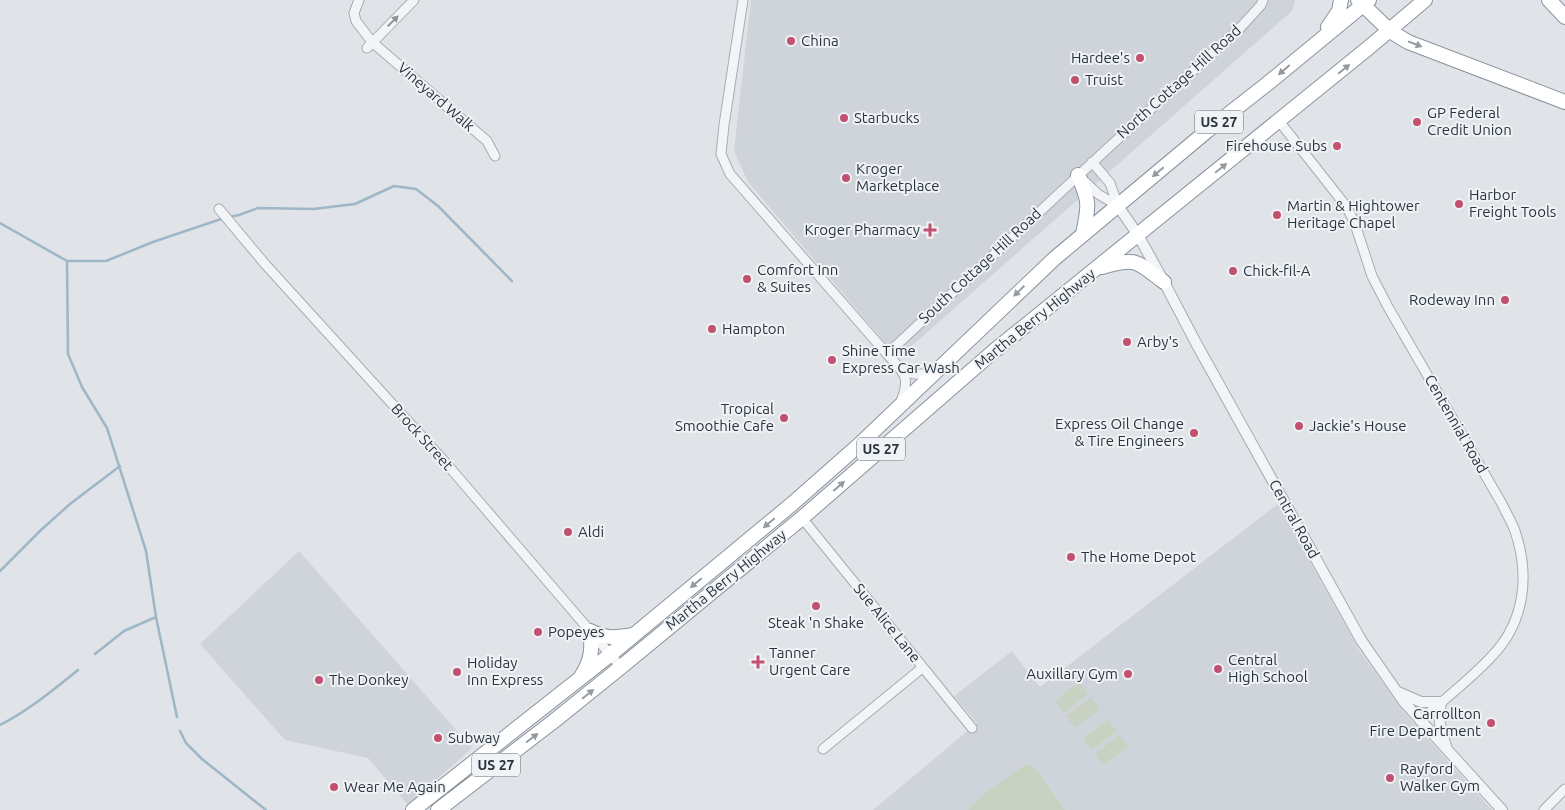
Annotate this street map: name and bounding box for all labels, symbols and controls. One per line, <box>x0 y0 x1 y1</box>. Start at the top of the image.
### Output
one-way arrow <box>387 15 399 27</box>
street label: North Cottage Hill Road <box>1113 22 1244 142</box>
place label: China <box>801 32 839 49</box>
marker: China <box>785 35 797 47</box>
one-way arrow <box>1408 40 1423 48</box>
place label: Hardee's <box>1071 49 1130 66</box>
marker: Hardee's <box>1134 52 1146 64</box>
street label: Vineyard Walk <box>394 59 478 135</box>
one-way arrow <box>1337 63 1350 74</box>
one-way arrow <box>1278 64 1291 75</box>
place label: Truist <box>1085 71 1123 88</box>
marker: Truist <box>1069 74 1081 86</box>
place label: GP Federal Credit Union <box>1427 104 1512 138</box>
place label: Starbucks <box>854 109 920 126</box>
road number: US 27 <box>1195 110 1243 134</box>
marker: Starbucks <box>838 112 850 124</box>
marker: GP Federal Credit Union <box>1411 116 1423 128</box>
place label: Firehouse Subs <box>1226 137 1327 154</box>
marker: Firehouse Subs <box>1331 140 1343 152</box>
place label: Kroger Marketplace <box>856 160 940 194</box>
one-way arrow <box>1215 162 1228 173</box>
one-way arrow <box>1152 167 1165 178</box>
marker: Kroger Marketplace <box>840 172 852 184</box>
place label: Harbor Freight Tools <box>1469 186 1556 220</box>
place label: Martin & Hightower Heritage Chapel <box>1287 197 1420 231</box>
marker: Harbor Freight Tools <box>1453 198 1465 210</box>
street label: South Cottage Hill Road <box>915 205 1044 327</box>
marker: Martin & Hightower Heritage Chapel <box>1271 209 1283 221</box>
place label: Kroger Pharmacy <box>804 221 920 238</box>
marker: Kroger Pharmacy <box>924 224 936 236</box>
place label: Comfort Inn & Suites <box>757 261 838 295</box>
place label: Chick-fil-A <box>1243 262 1311 279</box>
street label: Martha Berry Highway <box>971 265 1098 372</box>
marker: Chick-fil-A <box>1227 265 1239 277</box>
marker: Comfort Inn & Suites <box>741 273 753 285</box>
one-way arrow <box>1014 285 1026 297</box>
place label: Rodeway Inn <box>1409 291 1495 308</box>
marker: Rodeway Inn <box>1499 294 1511 306</box>
place label: Hampton <box>722 320 785 337</box>
marker: Hampton <box>706 323 718 335</box>
place label: Arby's <box>1137 333 1179 350</box>
marker: Arby's <box>1121 336 1133 348</box>
place label: Shine Time Express Car Wash <box>842 342 960 376</box>
marker: Shine Time Express Car Wash <box>826 354 838 366</box>
street label: Centennial Road <box>1421 372 1491 476</box>
street label: Brock Street <box>388 400 457 474</box>
place label: Tropical Smoothie Cafe <box>675 400 774 434</box>
marker: Tropical Smoothie Cafe <box>778 412 790 424</box>
place label: Express Oil Change & Tire Engineers <box>1055 415 1184 449</box>
place label: Jackie's House <box>1309 417 1407 434</box>
marker: Jackie's House <box>1293 420 1305 432</box>
marker: Express Oil Change & Tire Engineers <box>1188 427 1200 439</box>
road number: US 27 <box>857 438 905 460</box>
street label: Central Road <box>1266 476 1323 561</box>
one-way arrow <box>832 481 845 492</box>
one-way arrow <box>763 517 776 528</box>
place label: Aldi <box>578 523 604 540</box>
marker: Aldi <box>562 526 574 538</box>
street label: Martha Berry Highway <box>662 526 789 633</box>
place label: The Home Depot <box>1081 548 1196 565</box>
marker: The Home Depot <box>1065 551 1077 563</box>
one-way arrow <box>690 578 703 589</box>
street label: Sue Alice Lane <box>850 580 924 665</box>
marker: Steak 'n Shake <box>810 600 822 612</box>
place label: Steak 'n Shake <box>768 614 864 631</box>
place label: Popeyes <box>548 623 605 640</box>
marker: Popeyes <box>532 626 544 638</box>
place label: Tanner Urgent Care <box>769 644 851 678</box>
place label: Central High School <box>1228 651 1308 685</box>
place label: Holiday Inn Express <box>467 654 543 688</box>
marker: Tanner Urgent Care <box>751 655 765 669</box>
marker: Central High School <box>1212 663 1224 675</box>
place label: Auxillary Gym <box>1026 665 1118 682</box>
marker: Holiday Inn Express <box>451 666 463 678</box>
marker: Auxillary Gym <box>1122 668 1134 680</box>
place label: The Donkey <box>329 671 408 688</box>
marker: The Donkey <box>313 674 325 686</box>
one-way arrow <box>581 688 594 699</box>
place label: Carrollton Fire Department <box>1369 705 1481 739</box>
marker: Carrollton Fire Department <box>1485 717 1497 729</box>
place label: Subway <box>448 729 500 746</box>
marker: Subway <box>432 732 444 744</box>
one-way arrow <box>525 732 538 743</box>
road number: US 27 <box>472 754 520 776</box>
place label: Rayford Walker Gym <box>1400 760 1480 794</box>
marker: Rayford Walker Gym <box>1384 772 1396 784</box>
place label: Wear Me Again <box>344 778 446 795</box>
marker: Wear Me Again <box>328 781 340 793</box>

